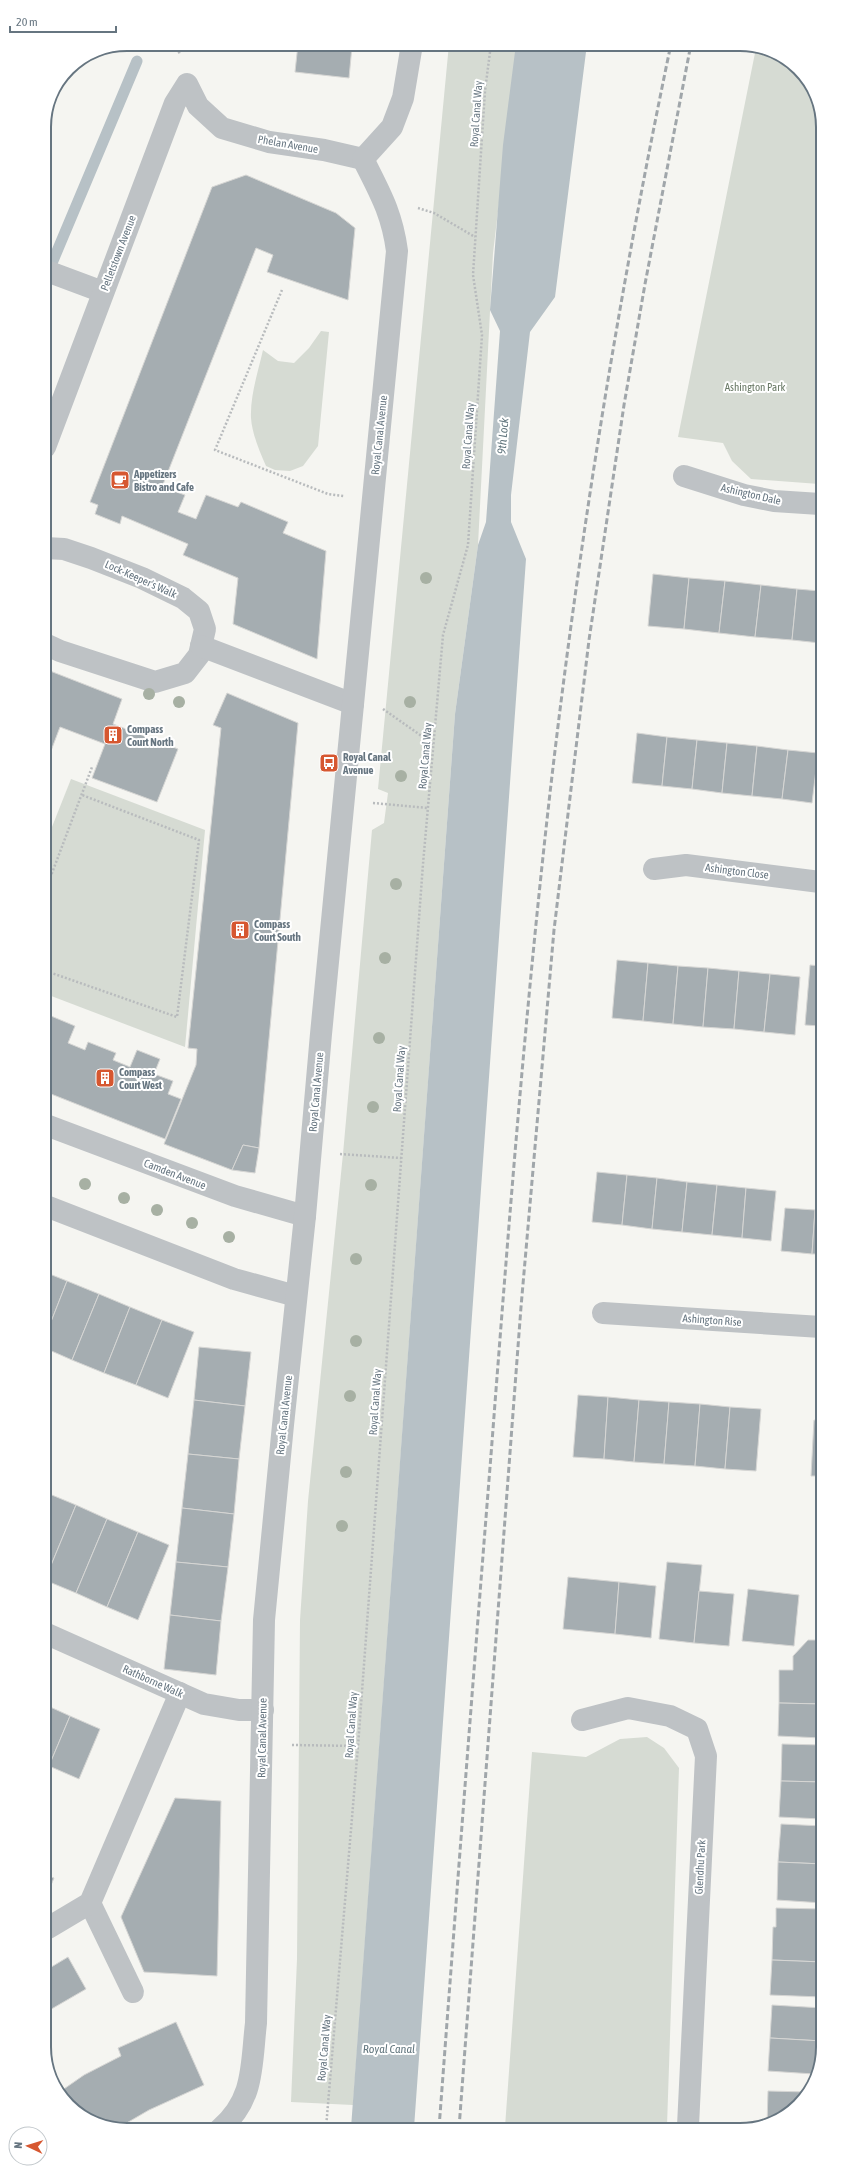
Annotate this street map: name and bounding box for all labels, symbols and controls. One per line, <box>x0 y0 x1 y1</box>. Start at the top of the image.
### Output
scale bar <box>10 8 116 34</box>
text: 20 m <box>16 15 38 29</box>
street label: Royal Canal Way <box>468 80 484 148</box>
street label: Phelan Avenue <box>257 133 319 155</box>
street label: Pelletstown Avenue <box>98 213 138 293</box>
park label: Ashington Park <box>725 381 785 393</box>
street label: Royal Canal Avenue <box>369 395 389 475</box>
street label: Royal Canal Way <box>460 402 476 470</box>
water label: 9th Lock <box>494 416 512 455</box>
place label: Appetizers Bistro and Cafe <box>133 468 194 493</box>
cafe icon: Appetizers Bistro and Cafe <box>109 469 131 491</box>
street label: Ashington Dale <box>720 481 782 507</box>
street label: Lock-Keeper's Walk <box>103 558 179 600</box>
street label: Royal Canal Way <box>416 722 434 790</box>
place label: Compass Court North <box>127 723 174 748</box>
building icon: Compass Court North <box>102 724 124 746</box>
place label: Royal Canal Avenue <box>342 751 392 776</box>
bus stop icon: Royal Canal Avenue <box>318 752 340 774</box>
street label: Ashington Close <box>704 861 770 881</box>
place label: Compass Court South <box>254 918 301 943</box>
building icon: Compass Court South <box>229 919 251 941</box>
street label: Royal Canal Way <box>391 1045 407 1113</box>
street label: Royal Canal Avenue <box>307 1052 325 1132</box>
place label: Compass Court West <box>119 1066 163 1091</box>
building icon: Compass Court West <box>94 1067 116 1089</box>
street label: Camden Avenue <box>142 1157 208 1191</box>
street label: Ashington Rise <box>682 1312 742 1328</box>
street label: Royal Canal Way <box>367 1368 383 1436</box>
street label: Royal Canal Avenue <box>274 1375 294 1455</box>
street label: Rathborne Walk <box>121 1662 185 1700</box>
street label: Royal Canal Way <box>343 1691 359 1759</box>
street label: Royal Canal Avenue <box>255 1698 269 1778</box>
street label: Glendhu Park <box>693 1839 707 1895</box>
street label: Royal Canal Way <box>315 2014 333 2082</box>
water label: Royal Canal <box>363 2042 415 2056</box>
north arrow <box>8 2126 48 2166</box>
text: N <box>12 2142 24 2149</box>

